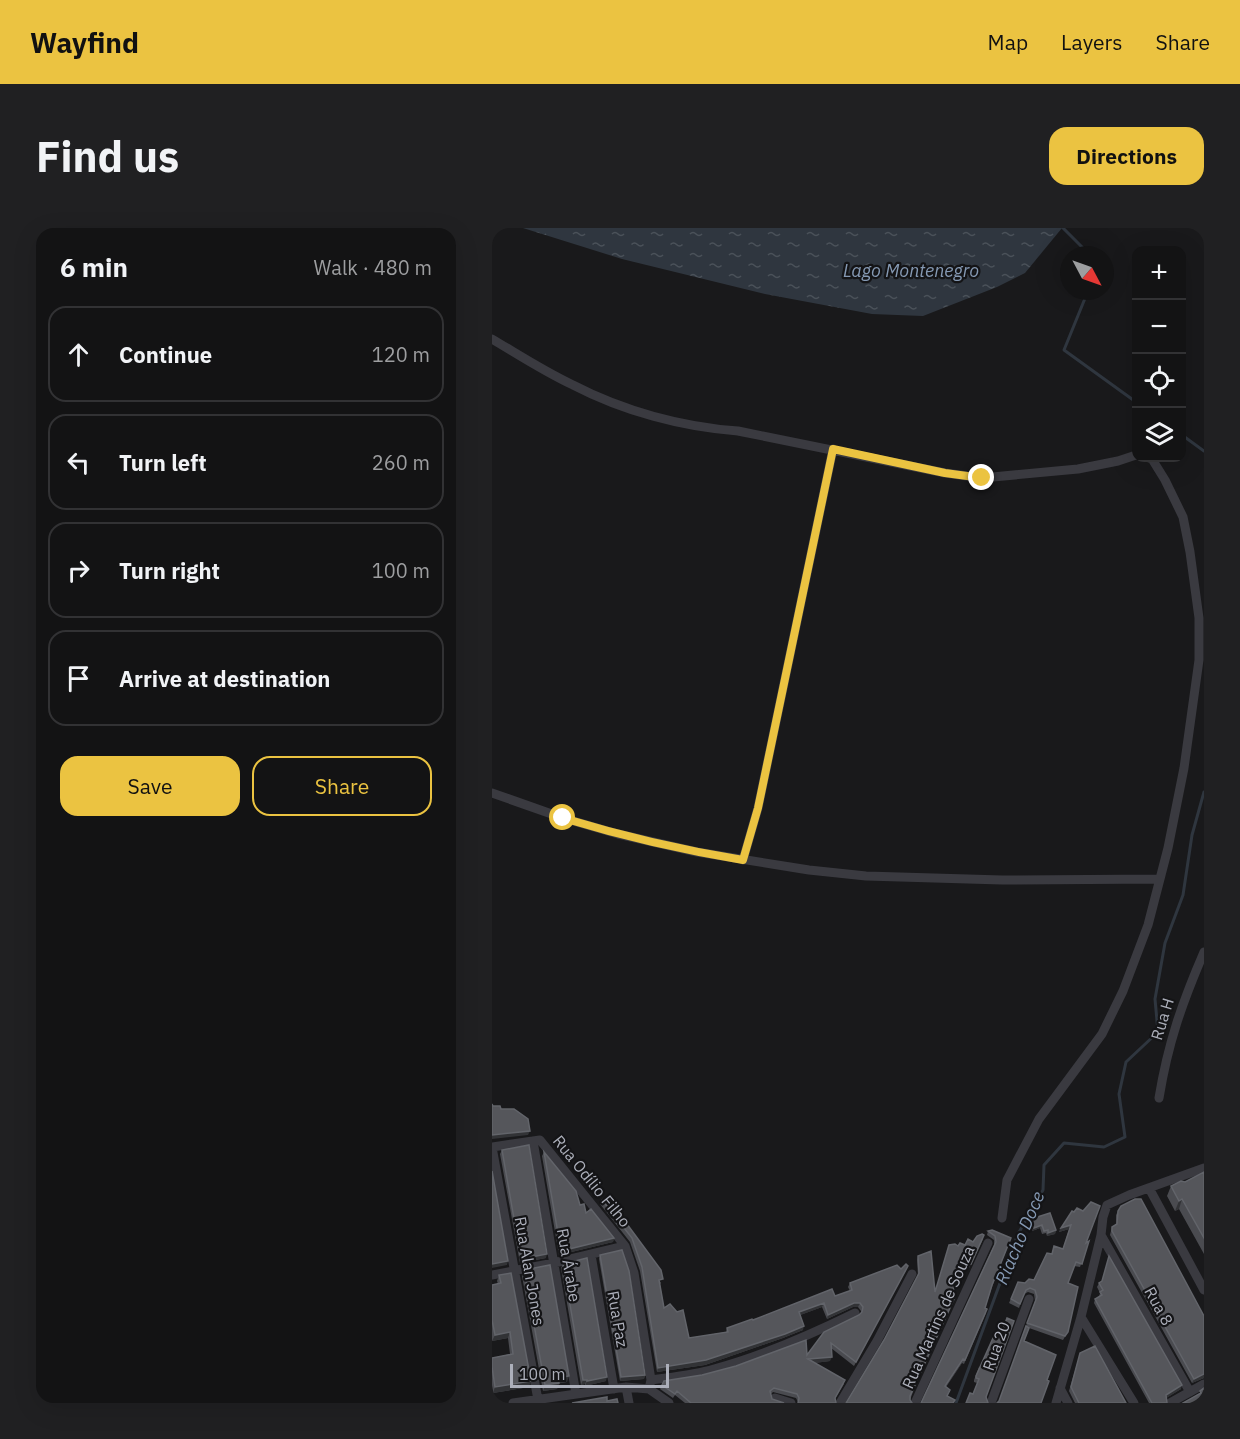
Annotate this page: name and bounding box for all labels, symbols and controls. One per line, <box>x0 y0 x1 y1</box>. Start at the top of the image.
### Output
text: Wayfind <box>30 24 139 61</box>
text: Map <box>988 28 1028 56</box>
text: Layers <box>1061 28 1123 56</box>
text: Share <box>1156 28 1210 56</box>
button: Directions <box>1049 127 1204 185</box>
text: Find us <box>36 129 179 184</box>
north arrow <box>1060 246 1114 300</box>
map controls <box>1132 246 1186 462</box>
button: + <box>1132 246 1186 300</box>
text: 6 min <box>60 250 128 284</box>
text: Walk · 480 m <box>314 254 432 281</box>
water label: Lago Montenegro <box>843 259 979 282</box>
button: − <box>1132 300 1186 354</box>
icon: ahead <box>62 338 95 371</box>
text: Continue <box>119 340 212 369</box>
text: 120 m <box>372 341 430 368</box>
button: locate <box>1132 354 1186 408</box>
button: layers <box>1132 408 1186 462</box>
icon: left <box>62 446 95 479</box>
text: Turn left <box>119 448 207 477</box>
text: 260 m <box>372 449 430 476</box>
route end <box>968 464 994 490</box>
icon: right <box>62 554 95 587</box>
text: Turn right <box>119 556 220 585</box>
text: 100 m <box>372 557 430 584</box>
icon: arrive <box>62 662 95 695</box>
text: Arrive at destination <box>119 664 330 693</box>
button: Save <box>60 756 240 816</box>
button: Share <box>252 756 432 816</box>
route start <box>549 804 575 830</box>
street label: Rua H <box>1146 996 1178 1042</box>
street label: Rua Odílio Filho <box>549 1131 635 1231</box>
water label: Riacho Doce <box>990 1188 1049 1288</box>
street label: Rua Alan Jones <box>511 1215 549 1327</box>
street label: Rua Árabe <box>553 1226 586 1304</box>
street label: Rua Martins de Souza <box>897 1242 979 1392</box>
street label: Rua 8 <box>1140 1283 1178 1329</box>
street label: Rua Paz <box>603 1289 633 1349</box>
street label: Rua 20 <box>978 1319 1014 1373</box>
scale bar <box>510 1361 669 1388</box>
text: 100 m <box>519 1364 566 1384</box>

